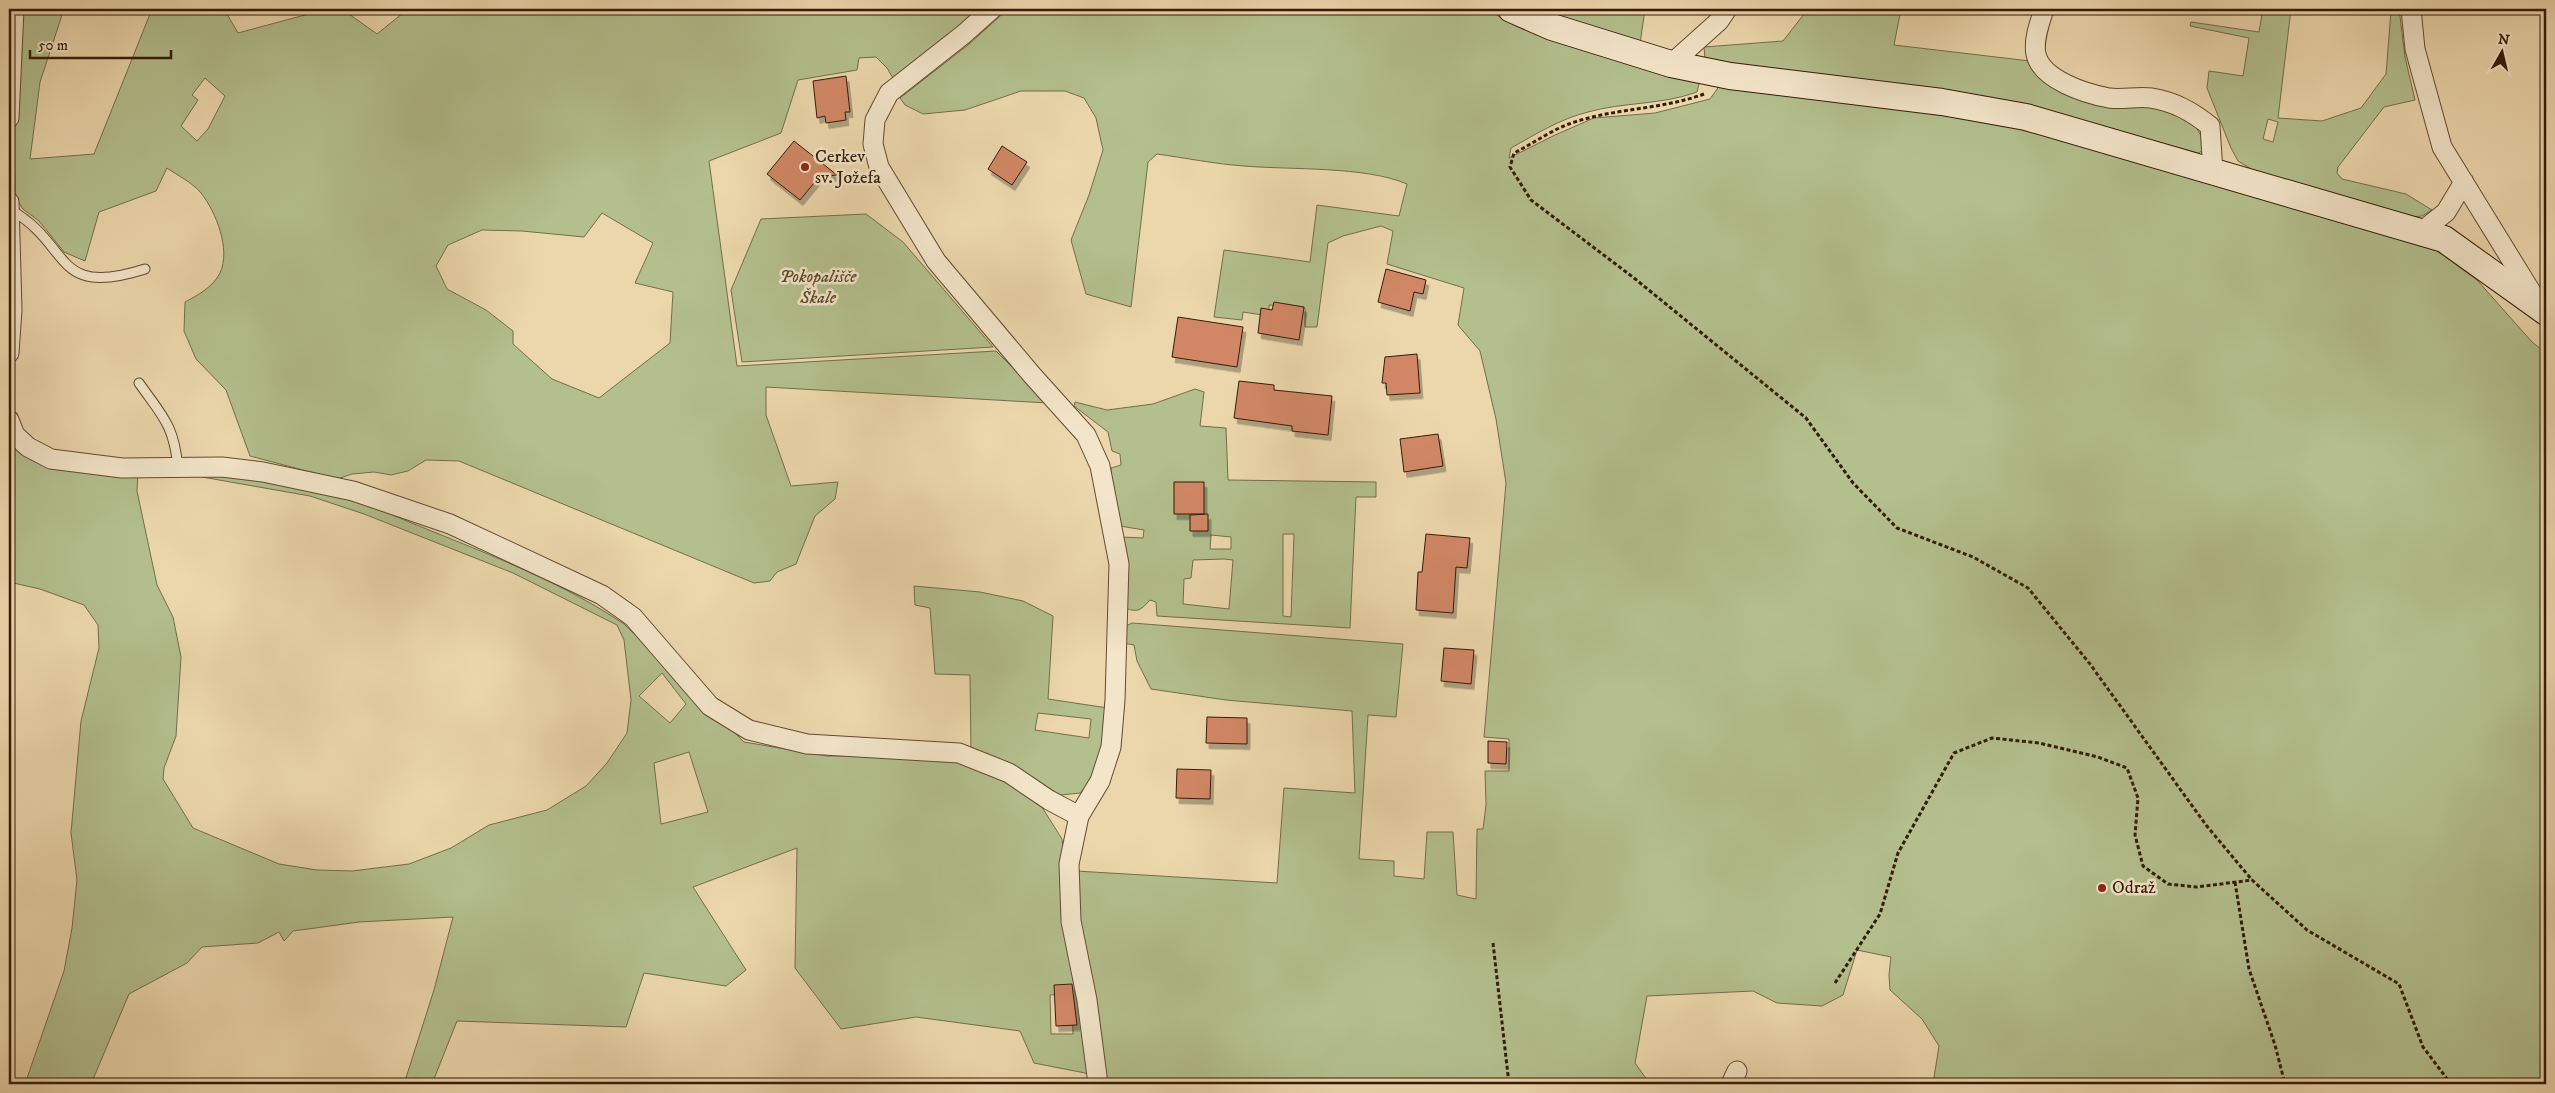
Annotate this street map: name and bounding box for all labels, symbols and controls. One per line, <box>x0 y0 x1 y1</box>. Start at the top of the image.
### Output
scale bar <box>30 28 171 60</box>
north arrow <box>2478 28 2528 78</box>
text: N <box>2497 30 2511 50</box>
text: 50 m <box>38 36 68 55</box>
place label: Cerkev sv. Jožefa <box>815 146 881 189</box>
marker: Cerkev sv. Jožefa <box>799 161 811 173</box>
park label: Pokopališče Škale <box>780 266 857 309</box>
place label: Odraž <box>2112 877 2156 899</box>
marker: Odraž <box>2096 882 2108 894</box>

